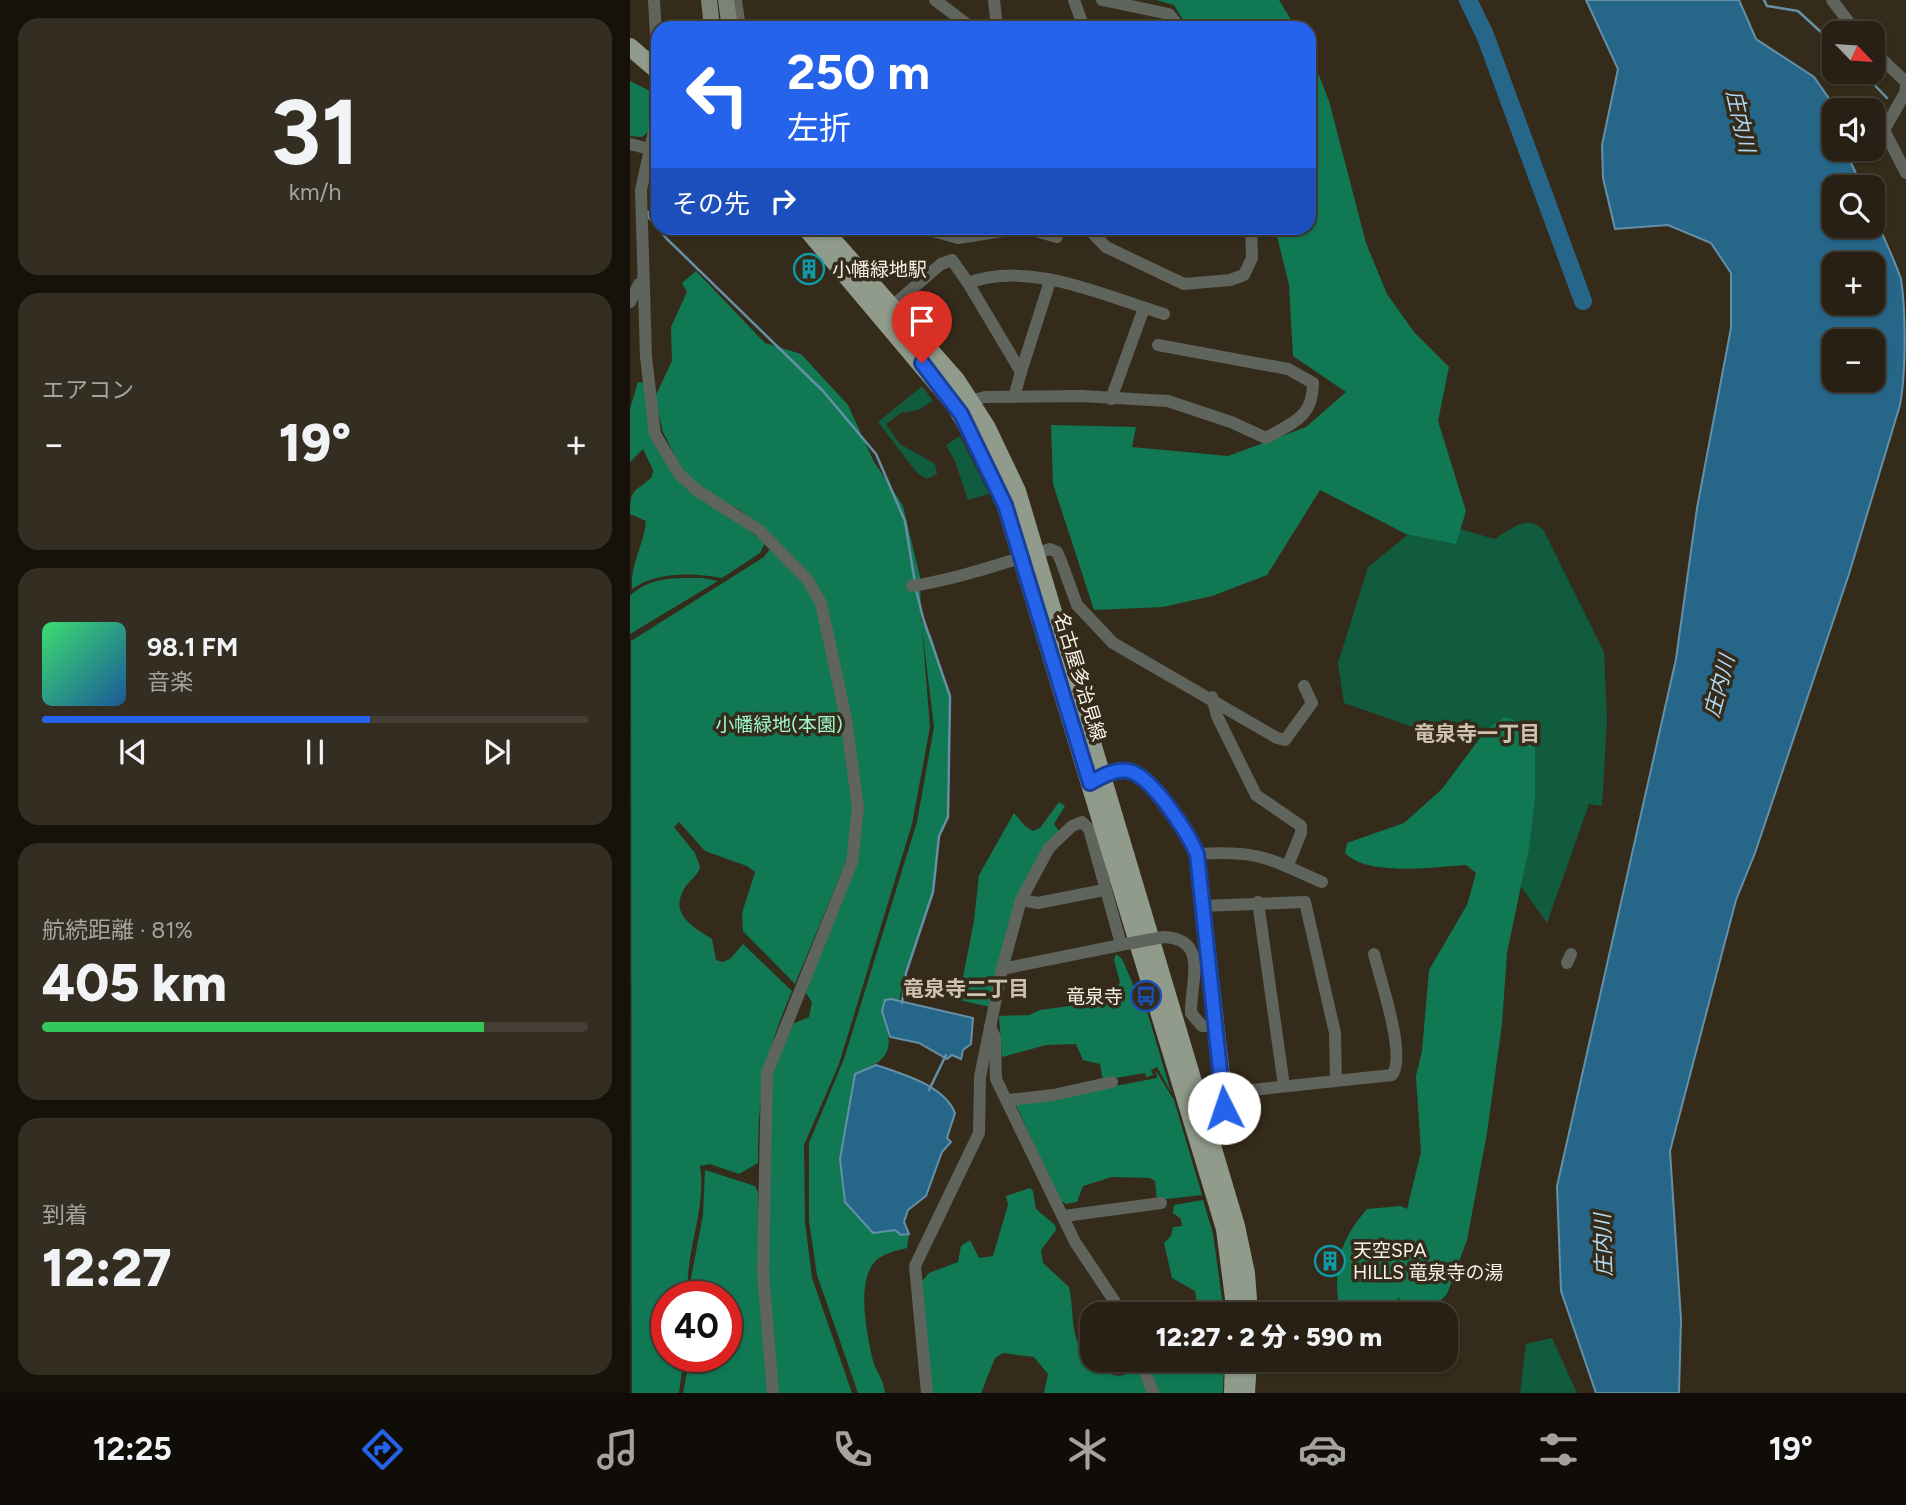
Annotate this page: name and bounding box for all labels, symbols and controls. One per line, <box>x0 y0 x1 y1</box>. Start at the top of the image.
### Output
north arrow <box>1822 21 1885 84</box>
map controls <box>1822 21 1885 392</box>
text: 250 m <box>787 42 930 101</box>
icon: left <box>672 49 763 140</box>
text: 31 <box>271 78 360 187</box>
water label: 庄内川 <box>1722 87 1761 156</box>
button: sound <box>1822 98 1885 161</box>
text: 左折 <box>787 109 851 147</box>
button: search <box>1822 175 1885 238</box>
text: km/h <box>289 178 341 206</box>
icon: right <box>764 182 802 220</box>
text: その先 <box>672 188 750 220</box>
building icon: 小幡緑地駅 <box>792 252 826 286</box>
button: + <box>1822 252 1885 315</box>
place label: 小幡緑地駅 <box>832 258 927 281</box>
pin <box>892 291 952 363</box>
icon: arrive <box>903 302 941 340</box>
button: − <box>1822 329 1885 392</box>
text: エアコン <box>42 376 134 404</box>
text: 19° <box>279 412 351 474</box>
text: − <box>42 421 66 467</box>
text: + <box>564 421 588 467</box>
street label: 名古屋多治見線 <box>1050 610 1110 744</box>
text: 98.1 FM <box>147 631 238 663</box>
water label: 庄内川 <box>1699 650 1740 720</box>
text: 音楽 <box>147 668 193 696</box>
park label: 小幡緑地(本園) <box>715 713 843 736</box>
district label: 竜泉寺一丁目 <box>1414 721 1540 746</box>
icon: previous <box>114 733 152 771</box>
icon: pause <box>296 733 334 771</box>
icon: next <box>478 733 516 771</box>
text: 航続距離 · 81% <box>42 916 193 944</box>
text: 405 km <box>42 952 227 1014</box>
district label: 竜泉寺二丁目 <box>903 976 1029 1001</box>
bus stop icon: 竜泉寺 <box>1129 979 1163 1013</box>
place label: 竜泉寺 <box>1066 985 1123 1008</box>
position arrow <box>1187 1071 1261 1145</box>
text: 到着 <box>42 1201 88 1229</box>
water label: 庄内川 <box>1589 1211 1617 1277</box>
text: 12:27 <box>42 1237 171 1299</box>
place label: 天空SPA HILLS 竜泉寺の湯 <box>1353 1239 1504 1284</box>
building icon: 天空SPA HILLS 竜泉寺の湯 <box>1313 1244 1347 1278</box>
speed limit sign: 40 <box>651 1281 742 1372</box>
text: 12:27 · 2 分 · 590 m <box>1156 1321 1382 1353</box>
icon: directions <box>358 1425 407 1474</box>
icon: music <box>593 1425 642 1474</box>
icon: phone <box>828 1425 877 1474</box>
icon: climate <box>1063 1425 1112 1474</box>
icon: car <box>1298 1425 1347 1474</box>
icon: filters <box>1534 1425 1583 1474</box>
text: 12:25 <box>93 1430 172 1468</box>
text: 19° <box>1769 1430 1813 1468</box>

